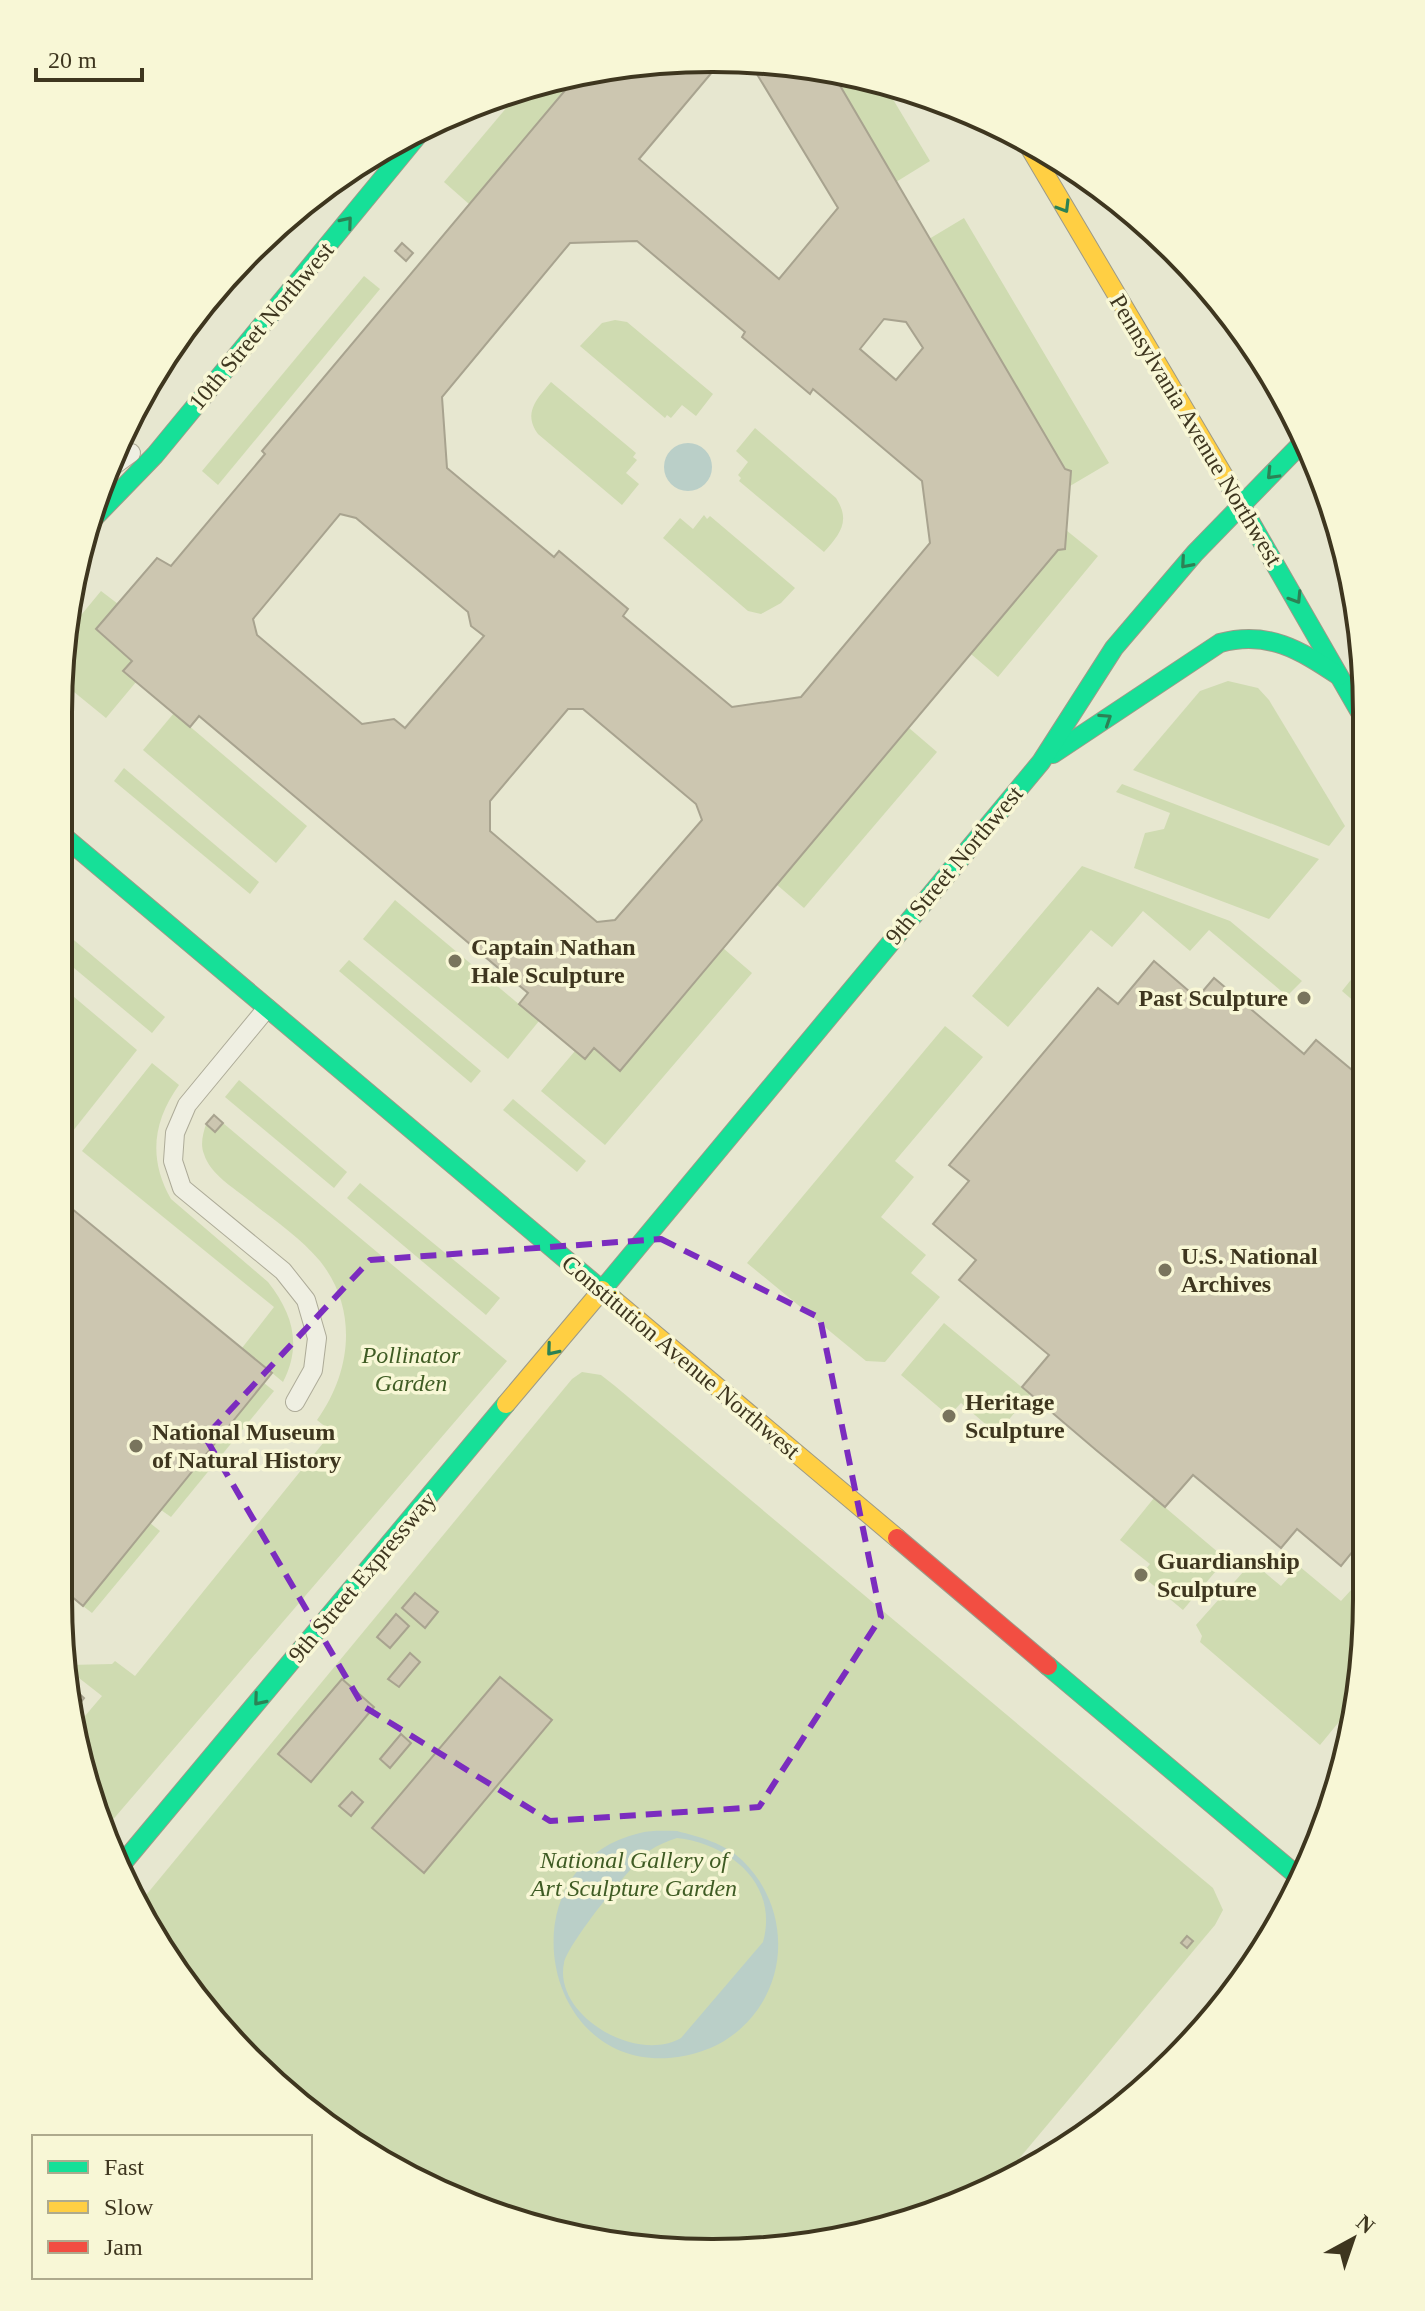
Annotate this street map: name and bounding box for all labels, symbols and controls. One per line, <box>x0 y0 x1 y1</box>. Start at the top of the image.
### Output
scale bar <box>36 32 142 82</box>
text: 20 m <box>48 47 97 73</box>
one-way arrow <box>1055 198 1070 213</box>
one-way arrow <box>337 217 352 231</box>
street label: 10th Street Northwest <box>183 237 339 415</box>
street label: Pennsylvania Avenue Northwest <box>1105 290 1288 570</box>
one-way arrow <box>1267 465 1282 479</box>
one-way arrow <box>1181 554 1196 569</box>
one-way arrow <box>1286 589 1301 603</box>
one-way arrow <box>1098 713 1112 728</box>
street label: 9th Street Northwest <box>880 780 1028 949</box>
place label: Captain Nathan Hale Sculpture <box>471 934 636 988</box>
marker: Captain Nathan Hale Sculpture <box>446 952 464 970</box>
place label: Past Sculpture <box>1138 985 1288 1011</box>
marker: Past Sculpture <box>1295 989 1313 1007</box>
place label: U.S. National Archives <box>1181 1243 1318 1297</box>
street label: Constitution Avenue Northwest <box>557 1250 805 1464</box>
marker: U.S. National Archives <box>1156 1261 1174 1279</box>
one-way arrow <box>547 1341 562 1355</box>
park label: Pollinator Garden <box>361 1342 461 1396</box>
place label: Heritage Sculpture <box>965 1389 1065 1443</box>
marker: Heritage Sculpture <box>940 1407 958 1425</box>
place label: National Museum of Natural History <box>152 1419 341 1473</box>
marker: National Museum of Natural History <box>127 1437 145 1455</box>
street label: 9th Street Expressway <box>283 1486 441 1668</box>
place label: Guardianship Sculpture <box>1157 1548 1300 1602</box>
marker: Guardianship Sculpture <box>1132 1566 1150 1584</box>
one-way arrow <box>254 1691 269 1705</box>
park label: National Gallery of Art Sculpture Garden <box>529 1847 737 1901</box>
legend <box>32 2135 312 2279</box>
text: Fast <box>104 2154 144 2180</box>
text: Slow <box>104 2194 154 2220</box>
north arrow <box>1313 2199 1393 2279</box>
text: N <box>1351 2209 1380 2239</box>
text: Jam <box>104 2234 143 2260</box>

